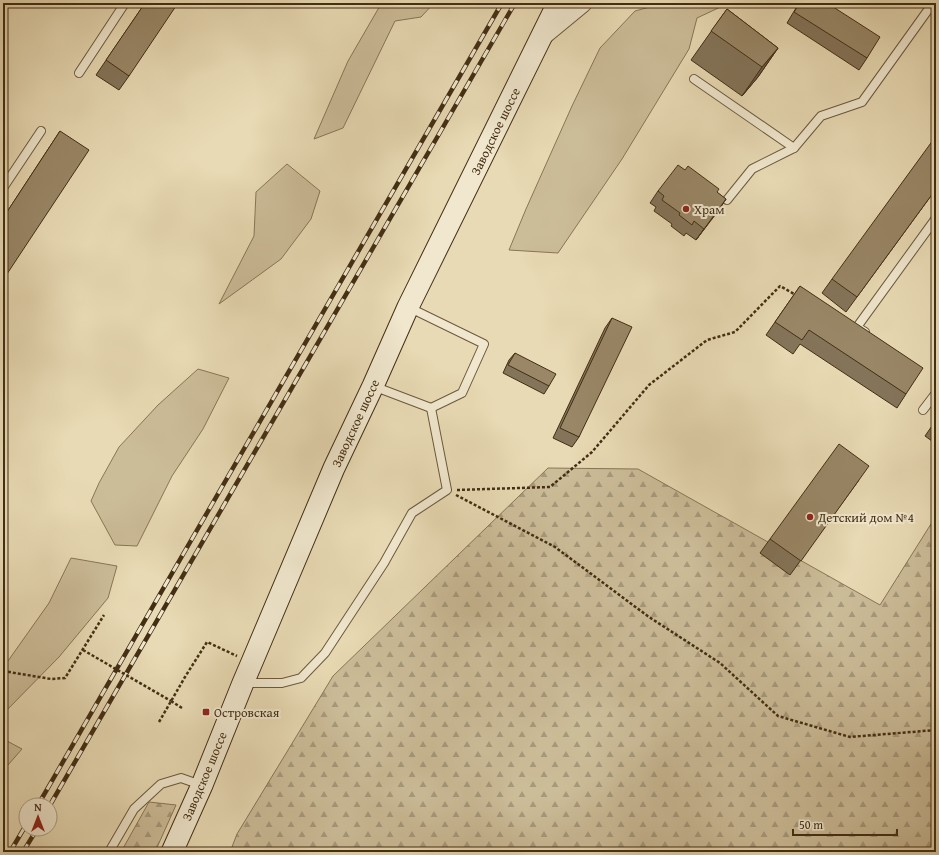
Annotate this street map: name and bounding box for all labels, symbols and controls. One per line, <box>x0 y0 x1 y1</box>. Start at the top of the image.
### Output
street label: Заводское шоссе <box>466 84 525 178</box>
place label: Храм <box>694 200 725 219</box>
marker: Храм <box>681 204 691 214</box>
street label: Заводское шоссе <box>327 376 384 470</box>
place label: Детский дом №4 <box>817 508 914 527</box>
marker: Детский дом №4 <box>805 512 815 522</box>
place label: Островская <box>214 703 280 722</box>
marker: Островская <box>201 707 211 717</box>
street label: Заводское шоссе <box>177 729 232 824</box>
north arrow <box>18 797 58 837</box>
text: N <box>34 799 42 815</box>
scale bar <box>793 811 897 837</box>
text: 50 m <box>799 816 823 833</box>

